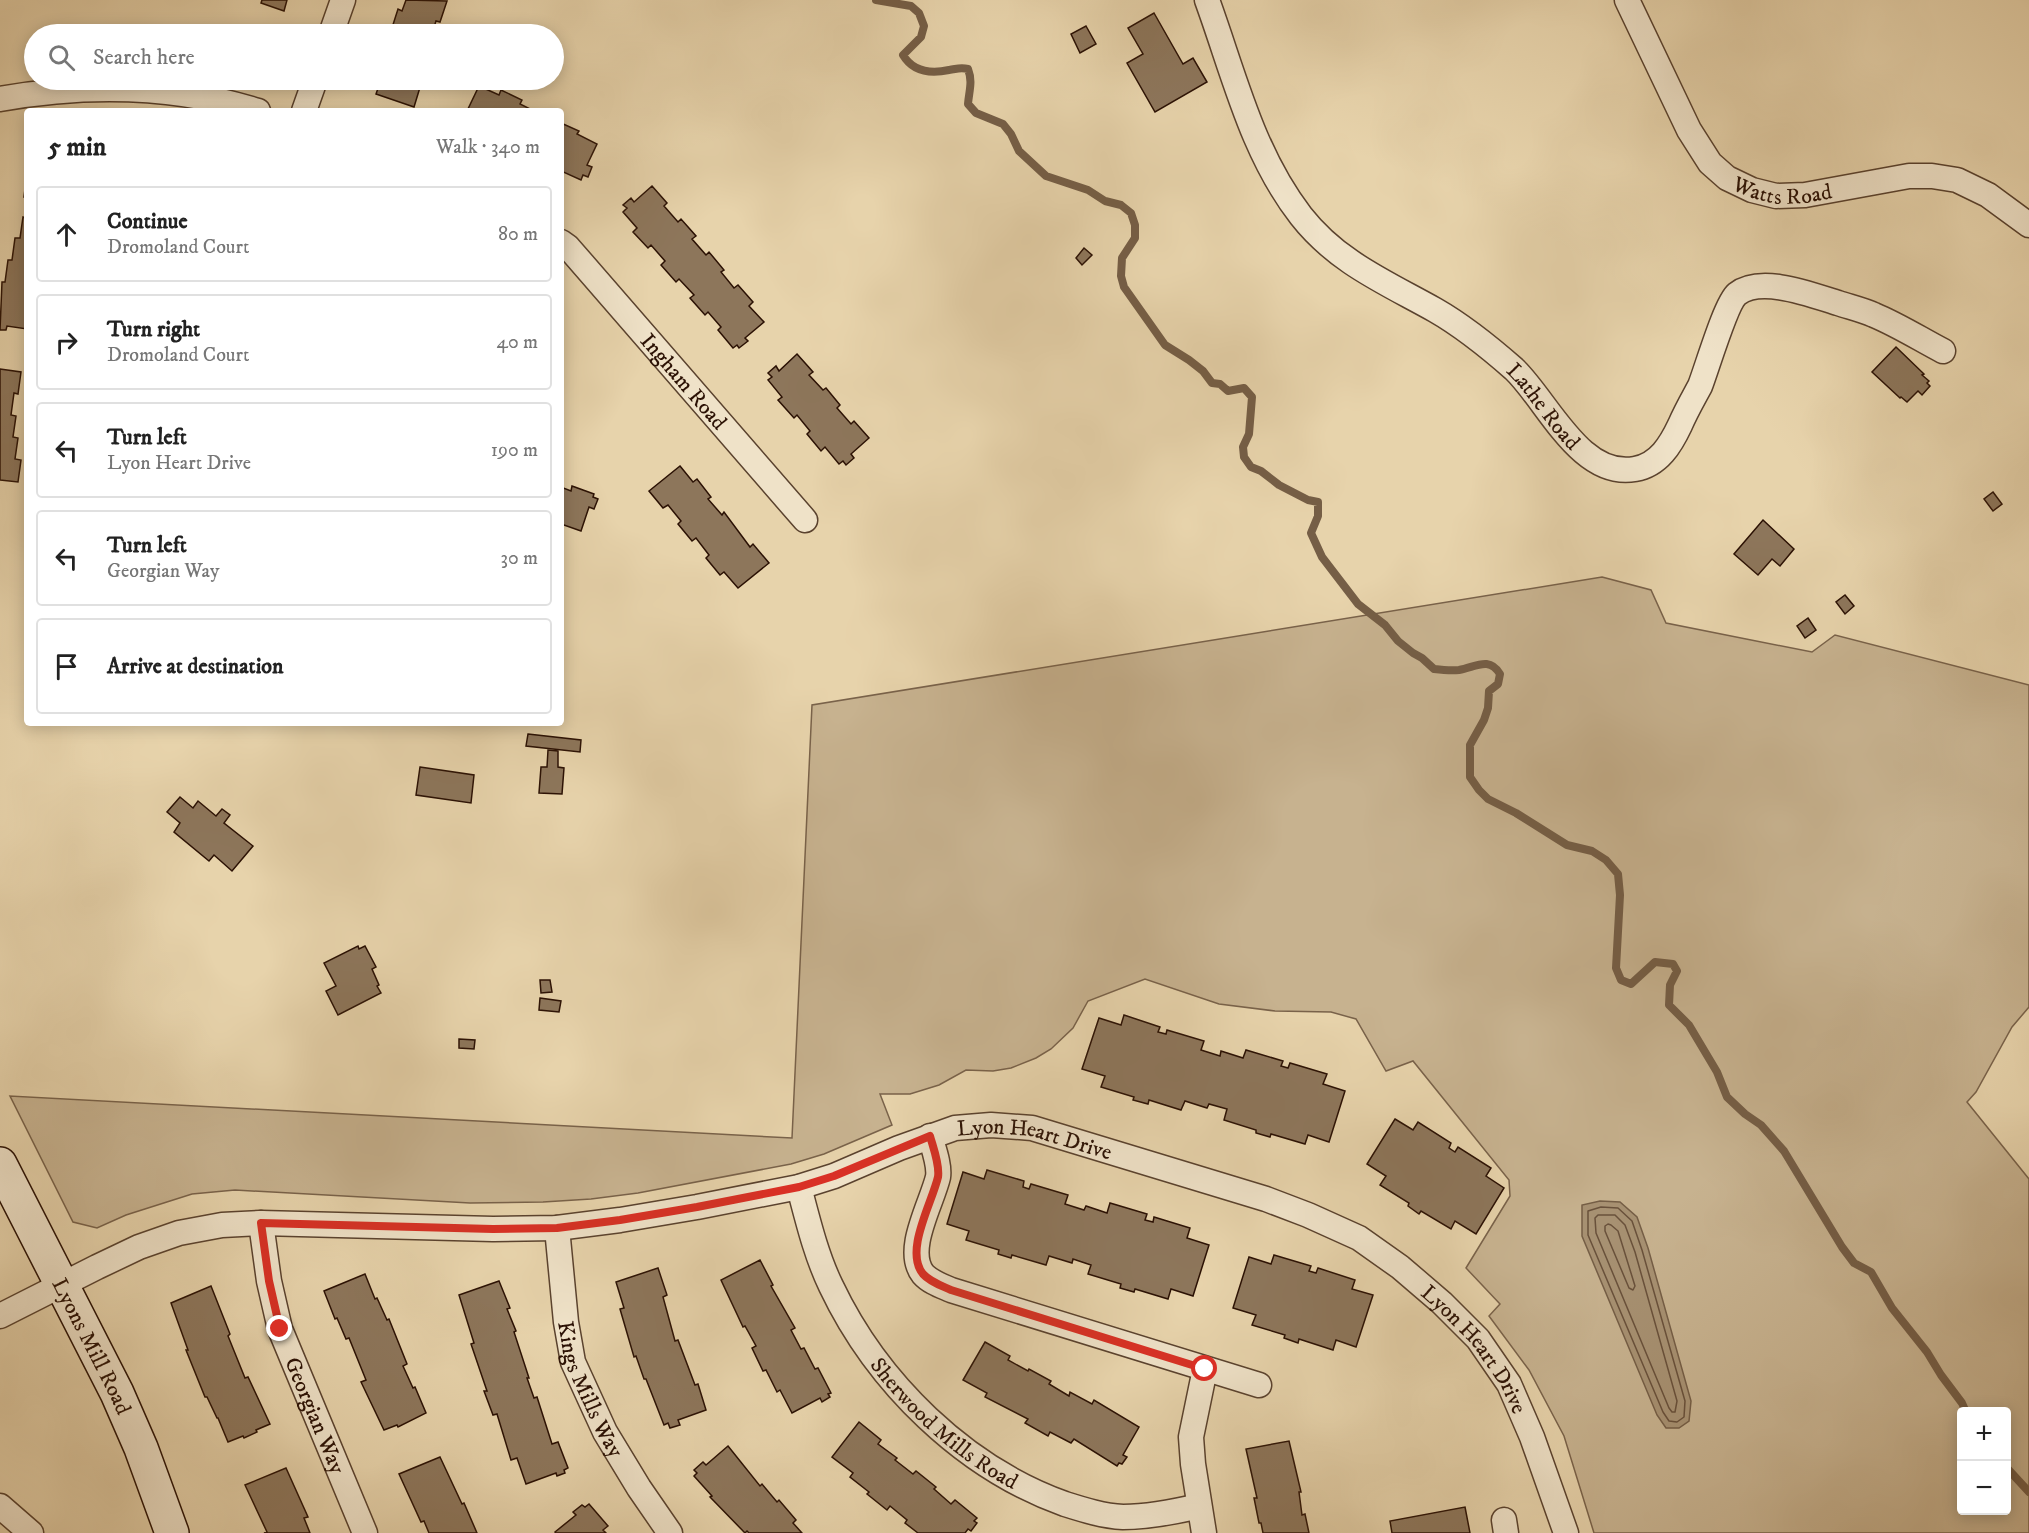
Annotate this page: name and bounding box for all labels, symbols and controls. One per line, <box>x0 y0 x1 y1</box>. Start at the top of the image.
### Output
search box <box>24 24 564 90</box>
icon: search <box>45 41 78 74</box>
text: Search here <box>93 44 195 71</box>
text: 5 min <box>48 131 106 164</box>
text: Walk · 340 m <box>436 135 540 160</box>
street label: Watts Road <box>1727 170 1834 211</box>
text: Continue <box>107 208 188 235</box>
icon: ahead <box>50 218 83 251</box>
text: 80 m <box>498 222 538 247</box>
text: Dromoland Court <box>107 235 249 260</box>
text: Turn right <box>107 316 200 343</box>
icon: right <box>50 326 83 359</box>
street label: Ingham Road <box>634 328 732 436</box>
text: 40 m <box>496 330 538 355</box>
text: Dromoland Court <box>107 343 249 368</box>
street label: Lathe Road <box>1500 358 1585 456</box>
text: Turn left <box>107 424 187 451</box>
icon: left <box>50 434 83 467</box>
text: 190 m <box>491 438 538 463</box>
text: Lyon Heart Drive <box>107 451 251 476</box>
text: Turn left <box>107 532 187 559</box>
icon: left <box>50 542 83 575</box>
text: 30 m <box>500 546 538 571</box>
text: Georgian Way <box>107 559 220 584</box>
icon: arrive <box>50 650 83 683</box>
text: Arrive at destination <box>107 653 284 680</box>
street label: Lyon Heart Drive <box>956 1113 1115 1166</box>
street label: Lyons Mill Road <box>45 1274 137 1419</box>
street label: Lyon Heart Drive <box>1415 1279 1532 1418</box>
route end <box>266 1315 292 1341</box>
street label: Kings Mills Way <box>551 1319 629 1463</box>
street label: Georgian Way <box>278 1353 351 1478</box>
street label: Sherwood Mills Road <box>864 1353 1023 1496</box>
route start <box>1191 1355 1217 1381</box>
map controls <box>1957 1407 2011 1515</box>
button: + <box>1957 1407 2011 1461</box>
button: − <box>1957 1461 2011 1515</box>

